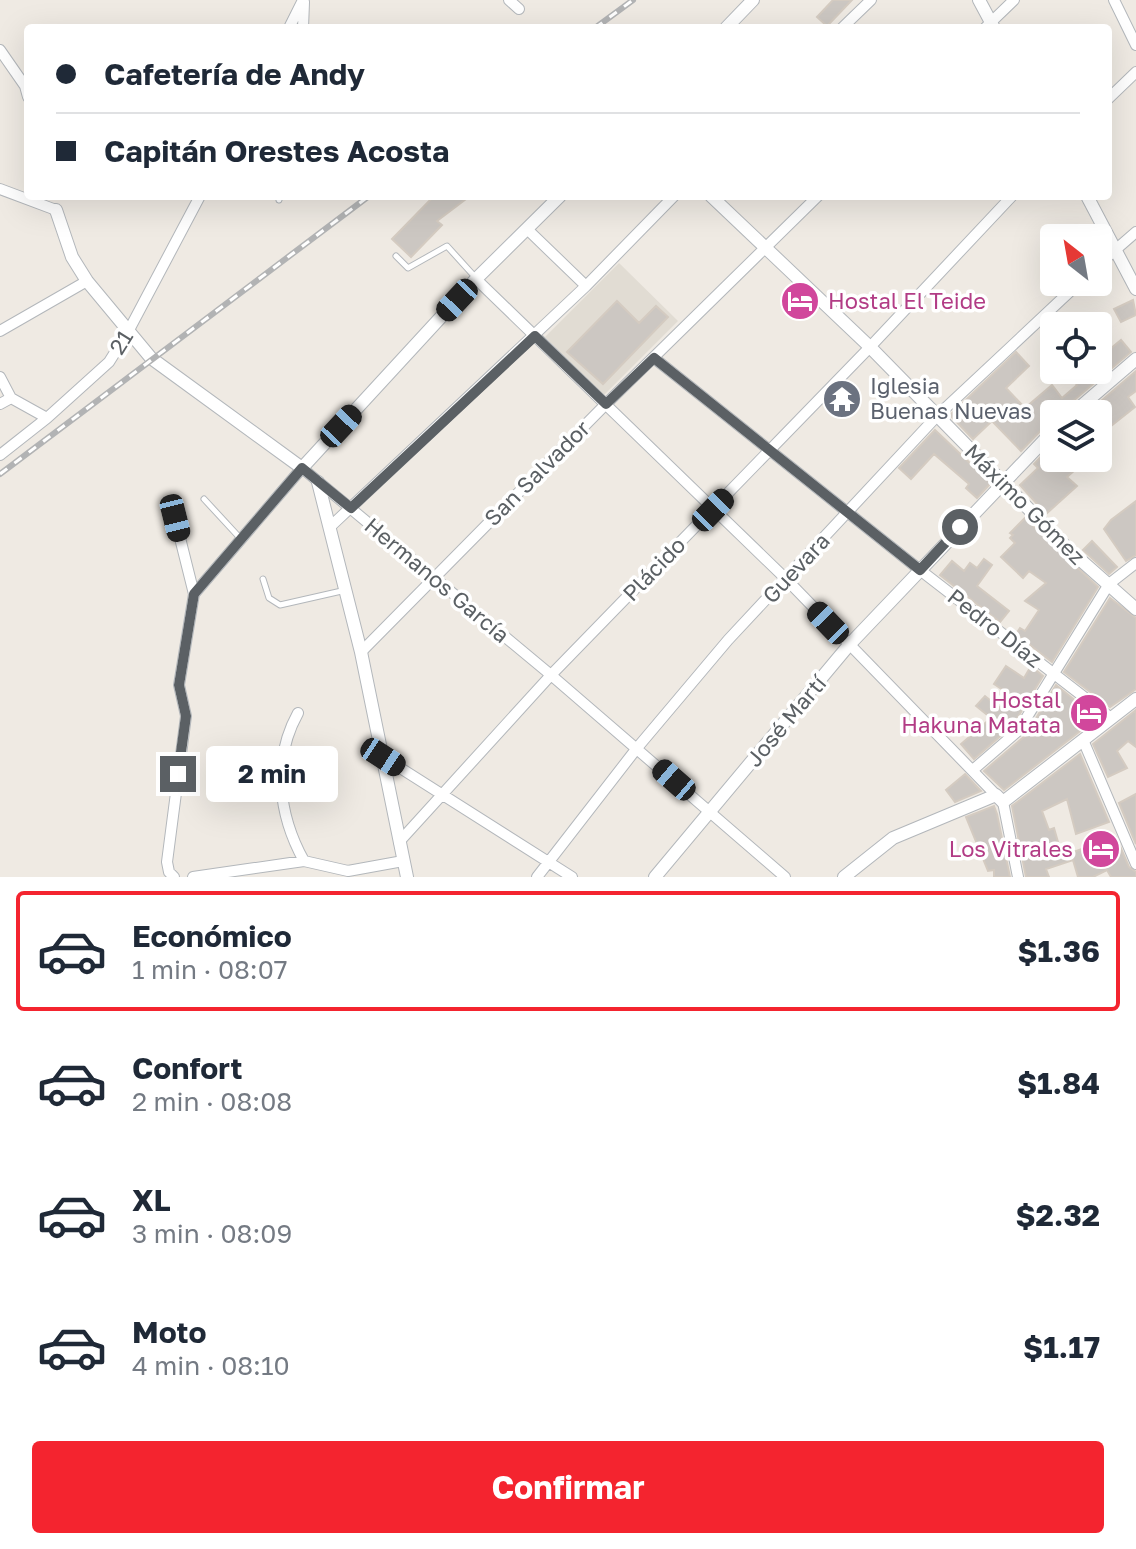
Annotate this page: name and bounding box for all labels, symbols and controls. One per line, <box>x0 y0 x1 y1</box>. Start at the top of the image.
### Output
text: Cafetería de Andy <box>104 56 365 92</box>
text: Capitán Orestes Acosta <box>104 133 449 169</box>
north arrow <box>1040 224 1112 296</box>
map controls <box>1040 224 1112 472</box>
car <box>432 274 482 326</box>
hotel icon: Hostal El Teide <box>779 280 821 322</box>
place label: Hostal El Teide <box>828 287 986 314</box>
button: locate <box>1040 312 1112 384</box>
street label: 21 <box>103 324 138 359</box>
place label: Iglesia Buenas Nuevas <box>870 372 1032 424</box>
temple icon: Iglesia Buenas Nuevas <box>821 378 863 420</box>
car <box>316 400 366 452</box>
button: layers <box>1040 400 1112 472</box>
street label: San Salvador <box>478 414 595 531</box>
street label: Máximo Gómez <box>959 438 1091 570</box>
car <box>688 484 738 536</box>
car <box>158 492 192 544</box>
route start <box>942 509 978 545</box>
street label: Hermanos García <box>360 511 515 648</box>
street label: Guevara <box>756 527 835 608</box>
street label: Plácido <box>617 531 691 606</box>
street label: Pedro Díaz <box>943 582 1048 673</box>
car <box>803 597 853 649</box>
street label: José Martí <box>740 668 833 772</box>
place label: Hostal Hakuna Matata <box>901 686 1061 738</box>
hotel icon: Hostal Hakuna Matata <box>1068 692 1110 734</box>
car <box>356 734 410 780</box>
callout: 2 min <box>206 746 338 802</box>
car <box>648 755 700 805</box>
route end <box>160 756 196 792</box>
text: 2 min <box>238 758 306 789</box>
hotel icon: Los Vitrales <box>1080 828 1122 870</box>
place label: Los Vitrales <box>949 835 1073 862</box>
icon: car <box>36 915 108 987</box>
text: Económico <box>132 918 292 954</box>
text: $1.36 <box>1018 933 1100 969</box>
text: 1 min · 08:07 <box>132 954 288 985</box>
icon: car <box>36 1047 108 1119</box>
text: Confort <box>132 1050 243 1086</box>
text: $1.84 <box>1017 1065 1100 1101</box>
text: 2 min · 08:08 <box>132 1086 292 1117</box>
icon: car <box>36 1179 108 1251</box>
text: XL <box>132 1182 171 1218</box>
text: $2.32 <box>1015 1197 1100 1233</box>
text: 3 min · 08:09 <box>132 1218 292 1249</box>
icon: car <box>36 1311 108 1383</box>
text: Moto <box>132 1314 207 1350</box>
text: $1.17 <box>1023 1329 1100 1365</box>
text: 4 min · 08:10 <box>132 1350 290 1381</box>
button: Confirmar <box>32 1441 1104 1533</box>

